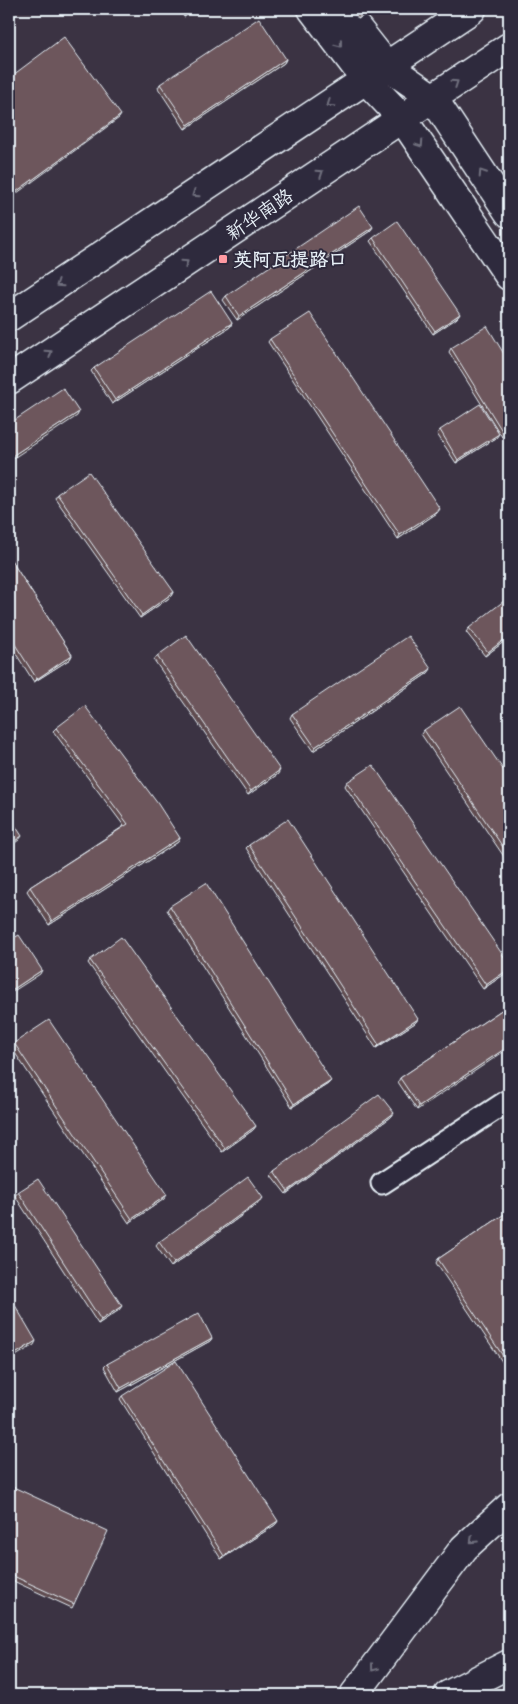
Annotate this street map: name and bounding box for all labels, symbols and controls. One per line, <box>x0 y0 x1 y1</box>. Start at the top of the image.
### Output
one-way arrow <box>333 39 342 48</box>
one-way arrow <box>450 80 459 89</box>
one-way arrow <box>327 98 336 107</box>
one-way arrow <box>414 138 423 148</box>
one-way arrow <box>479 169 489 178</box>
one-way arrow <box>314 170 324 179</box>
street label: 新华南路 <box>222 184 297 245</box>
one-way arrow <box>191 188 200 197</box>
place label: 英阿瓦提路口 <box>233 249 347 271</box>
marker: 英阿瓦提路口 <box>217 253 229 265</box>
one-way arrow <box>179 260 188 269</box>
one-way arrow <box>56 277 65 287</box>
one-way arrow <box>44 350 53 359</box>
one-way arrow <box>470 1534 479 1543</box>
one-way arrow <box>371 1662 380 1672</box>

